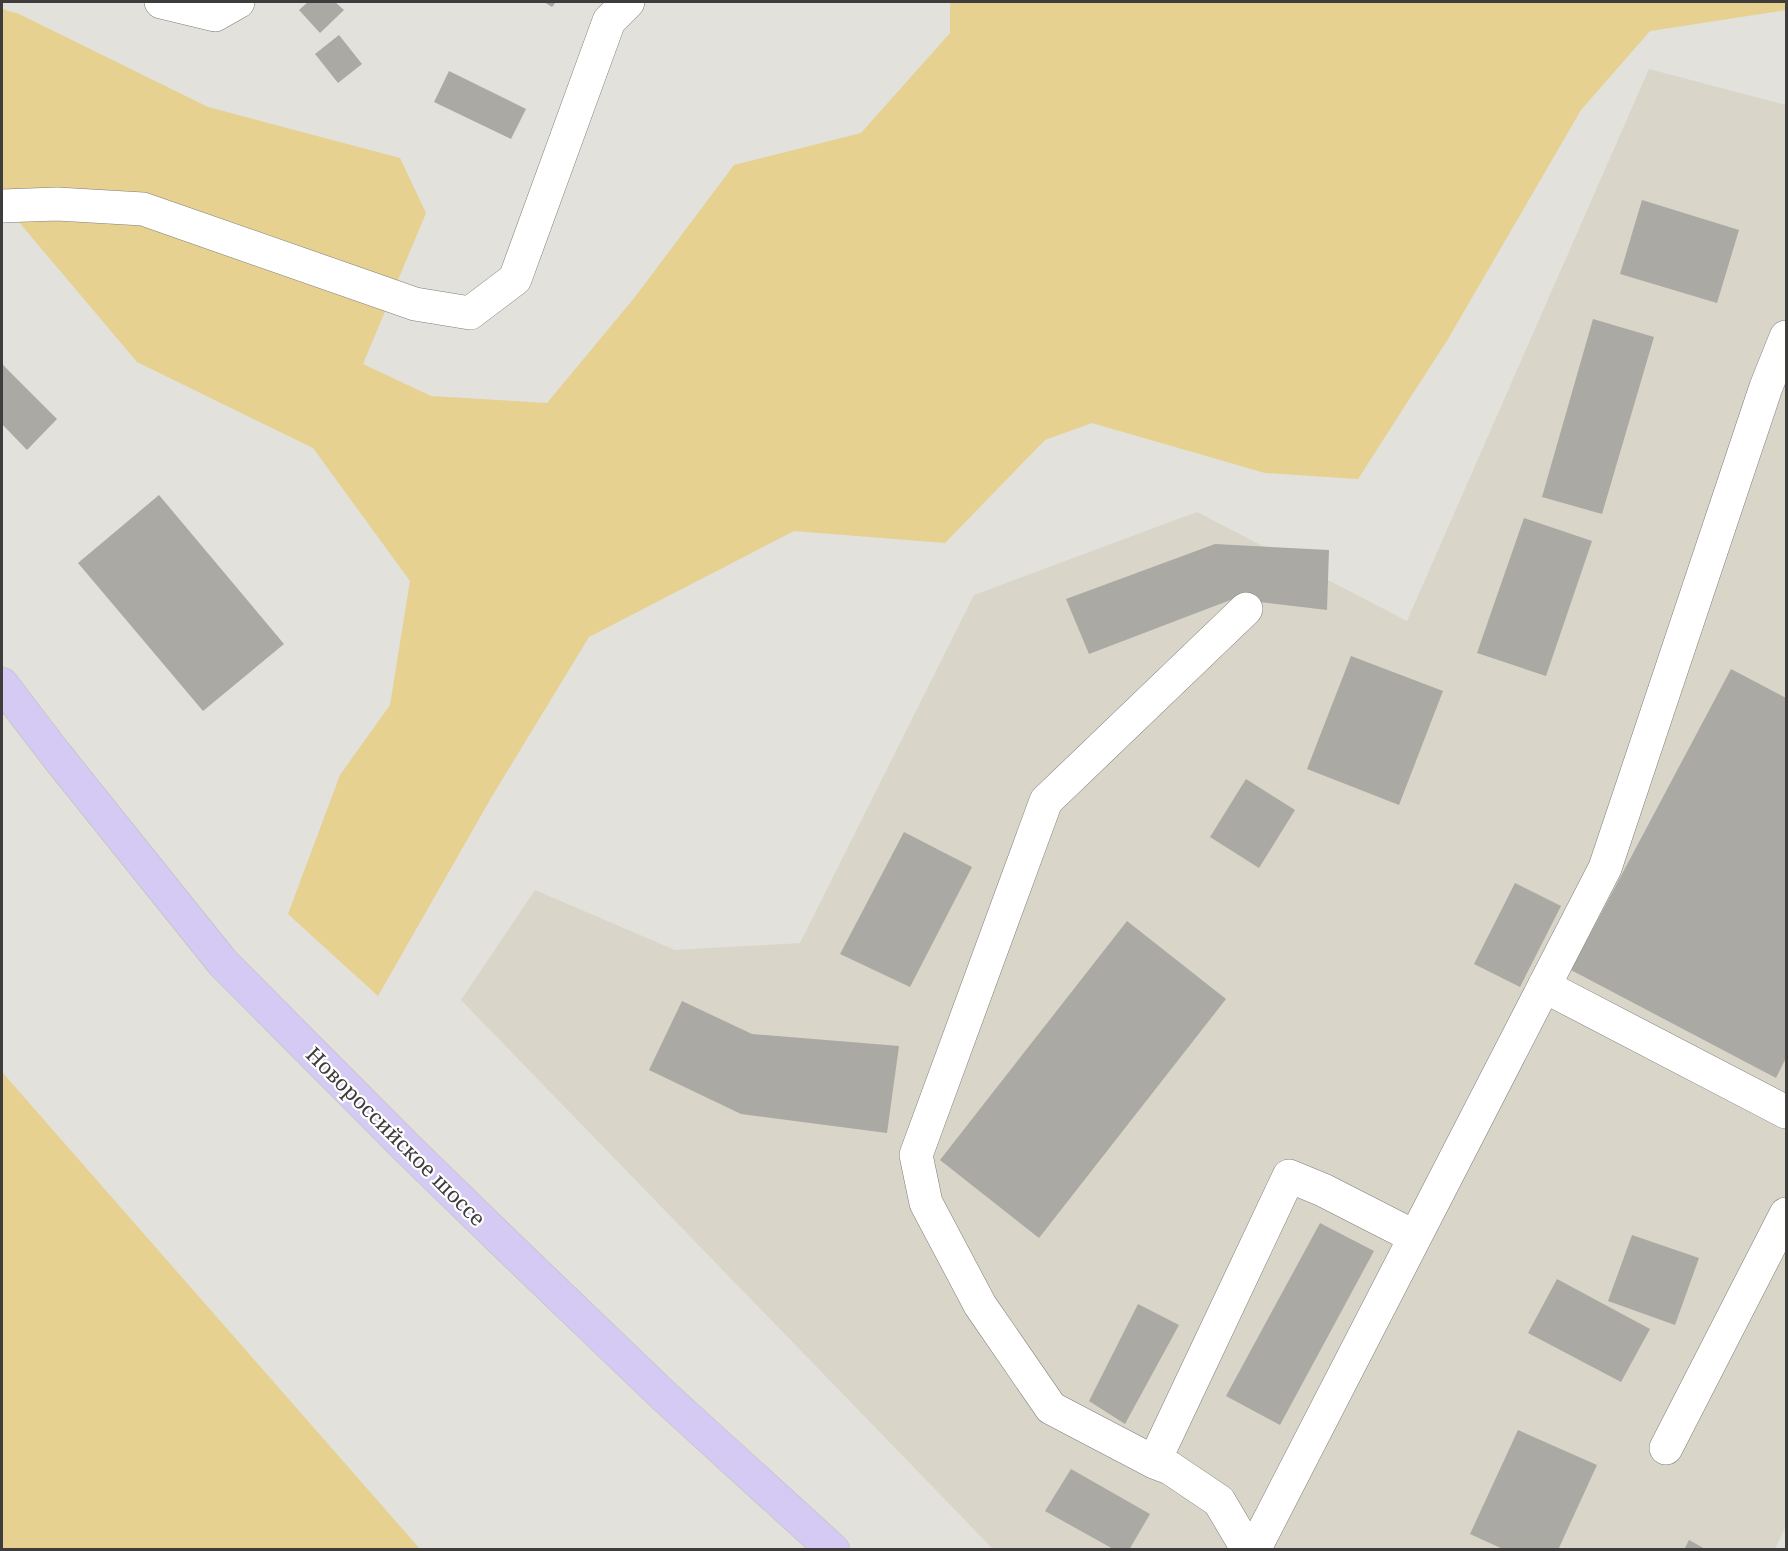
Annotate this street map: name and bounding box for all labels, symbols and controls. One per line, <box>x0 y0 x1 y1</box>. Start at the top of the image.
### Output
street label: Новороссийское шоссе <box>300 1040 492 1232</box>

